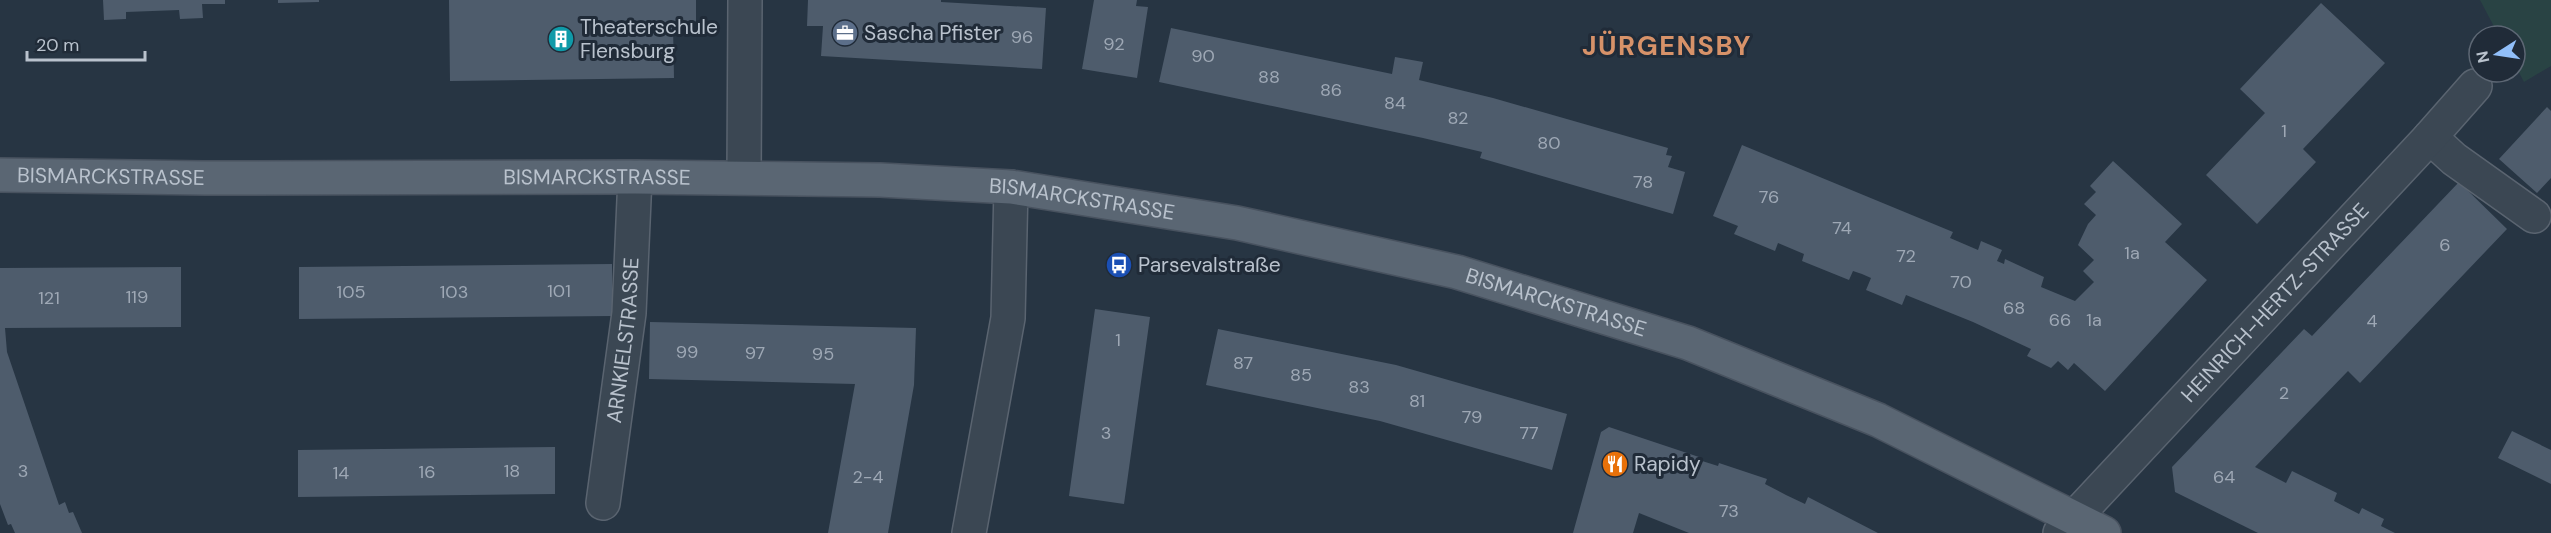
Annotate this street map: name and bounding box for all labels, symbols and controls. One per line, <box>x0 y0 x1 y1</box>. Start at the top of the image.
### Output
place label: Theaterschule Flensburg <box>580 13 718 65</box>
office icon: Sascha Pfister <box>830 18 860 48</box>
place label: Sascha Pfister <box>864 19 1001 47</box>
scale bar <box>27 24 146 62</box>
building icon: Theaterschule Flensburg <box>546 24 576 54</box>
north arrow <box>2467 24 2527 84</box>
house number: 96 <box>1011 25 1033 49</box>
district label: JÜRGENSBY <box>1582 28 1752 63</box>
house number: 92 <box>1103 32 1125 56</box>
text: 20 m <box>36 33 79 57</box>
house number: 90 <box>1191 44 1215 68</box>
text: N <box>2471 49 2494 65</box>
house number: 88 <box>1258 65 1280 89</box>
house number: 86 <box>1320 78 1342 102</box>
house number: 84 <box>1384 91 1406 115</box>
house number: 82 <box>1447 106 1469 130</box>
house number: 1 <box>2281 119 2287 143</box>
house number: 80 <box>1537 131 1561 155</box>
street label: BISMARCKSTRASSE <box>17 161 205 192</box>
street label: BISMARCKSTRASSE <box>503 163 691 192</box>
house number: 78 <box>1633 170 1653 194</box>
street label: BISMARCKSTRASSE <box>988 172 1177 227</box>
house number: 76 <box>1759 185 1779 209</box>
street label: HEINRICH-HERTZ-STRASSE <box>2175 197 2375 409</box>
house number: 74 <box>1832 216 1852 240</box>
house number: 6 <box>2439 233 2451 257</box>
house number: 1a <box>2124 241 2140 265</box>
house number: 72 <box>1896 244 1916 268</box>
bus stop icon: Parsevalstraße <box>1104 250 1134 280</box>
place label: Parsevalstraße <box>1138 251 1281 279</box>
street label: ARNKIELSTRASSE <box>600 257 645 425</box>
street label: BISMARCKSTRASSE <box>1462 261 1650 343</box>
house number: 70 <box>1950 270 1972 294</box>
house number: 101 <box>547 279 571 303</box>
house number: 105 <box>337 280 365 304</box>
house number: 103 <box>440 280 468 304</box>
house number: 119 <box>126 285 148 309</box>
house number: 121 <box>38 286 60 310</box>
house number: 68 <box>2003 296 2025 320</box>
house number: 66 <box>2049 308 2071 332</box>
house number: 1a <box>2086 308 2102 332</box>
house number: 4 <box>2367 309 2378 333</box>
house number: 1 <box>1115 328 1121 352</box>
house number: 99 <box>676 340 698 364</box>
house number: 97 <box>745 341 765 365</box>
house number: 95 <box>812 342 834 366</box>
house number: 87 <box>1233 351 1253 375</box>
house number: 85 <box>1290 363 1312 387</box>
house number: 83 <box>1348 375 1370 399</box>
house number: 2 <box>2279 381 2289 405</box>
house number: 81 <box>1409 389 1425 413</box>
house number: 79 <box>1462 405 1482 429</box>
house number: 3 <box>1101 421 1111 445</box>
house number: 77 <box>1519 421 1539 445</box>
restaurant icon: Rapidy <box>1600 449 1630 479</box>
place label: Rapidy <box>1634 450 1701 478</box>
house number: 3 <box>18 459 28 483</box>
house number: 18 <box>504 459 520 483</box>
house number: 16 <box>419 460 435 484</box>
house number: 14 <box>333 461 349 485</box>
house number: 2-4 <box>852 465 884 489</box>
house number: 64 <box>2213 465 2235 489</box>
house number: 73 <box>1719 499 1739 523</box>

